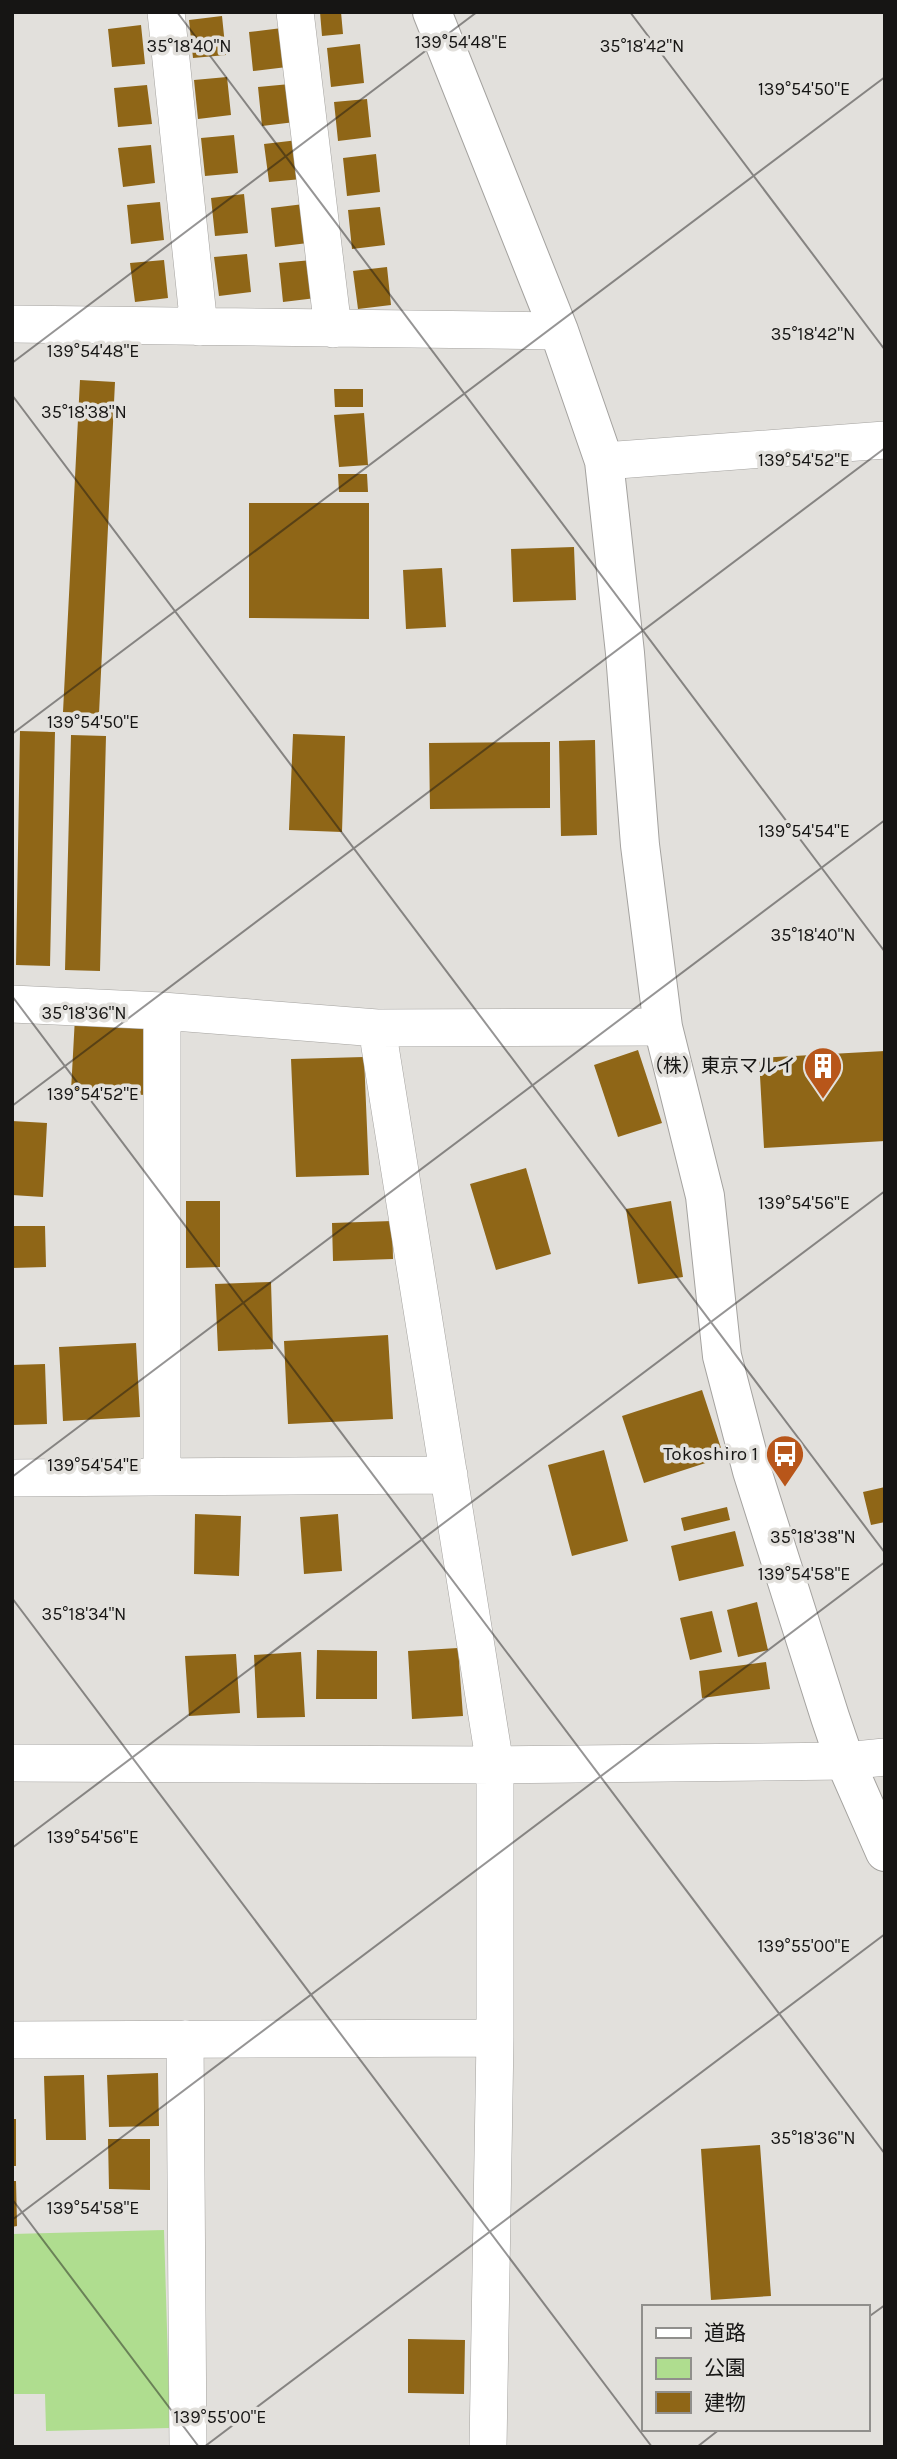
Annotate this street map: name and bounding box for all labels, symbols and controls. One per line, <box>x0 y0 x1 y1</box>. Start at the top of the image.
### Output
text: 139°54'48"E <box>415 31 507 53</box>
text: 35°18'40"N <box>147 35 231 57</box>
text: 35°18'42"N <box>600 35 684 57</box>
text: 139°54'50"E <box>758 78 850 100</box>
text: 35°18'42"N <box>771 323 855 345</box>
text: 139°54'48"E <box>47 340 139 362</box>
text: 35°18'38"N <box>41 401 127 423</box>
text: 139°54'52"E <box>758 449 850 471</box>
text: 139°54'50"E <box>47 711 139 733</box>
text: 139°54'54"E <box>758 820 850 842</box>
text: 35°18'40"N <box>771 924 855 946</box>
text: 35°18'36"N <box>41 1002 127 1024</box>
building icon: （株）東京マルイ <box>802 1045 844 1100</box>
place label: （株）東京マルイ <box>644 1055 796 1077</box>
text: 139°54'52"E <box>47 1083 139 1105</box>
text: 139°54'56"E <box>758 1192 850 1214</box>
bus stop icon: Tokoshiro 1 <box>764 1433 806 1488</box>
place label: Tokoshiro 1 <box>663 1443 758 1465</box>
text: 139°54'54"E <box>47 1454 139 1476</box>
text: 35°18'38"N <box>770 1526 856 1548</box>
text: 139°54'58"E <box>758 1563 850 1585</box>
text: 35°18'34"N <box>42 1603 126 1625</box>
text: 139°54'56"E <box>47 1826 139 1848</box>
text: 139°55'00"E <box>758 1935 850 1957</box>
text: 35°18'36"N <box>770 2127 856 2149</box>
text: 139°54'58"E <box>47 2197 139 2219</box>
legend <box>642 2305 869 2431</box>
text: 道路 <box>704 2321 746 2345</box>
text: 公園 <box>704 2356 746 2380</box>
text: 建物 <box>704 2391 746 2415</box>
text: 139°55'00"E <box>174 2406 266 2428</box>

